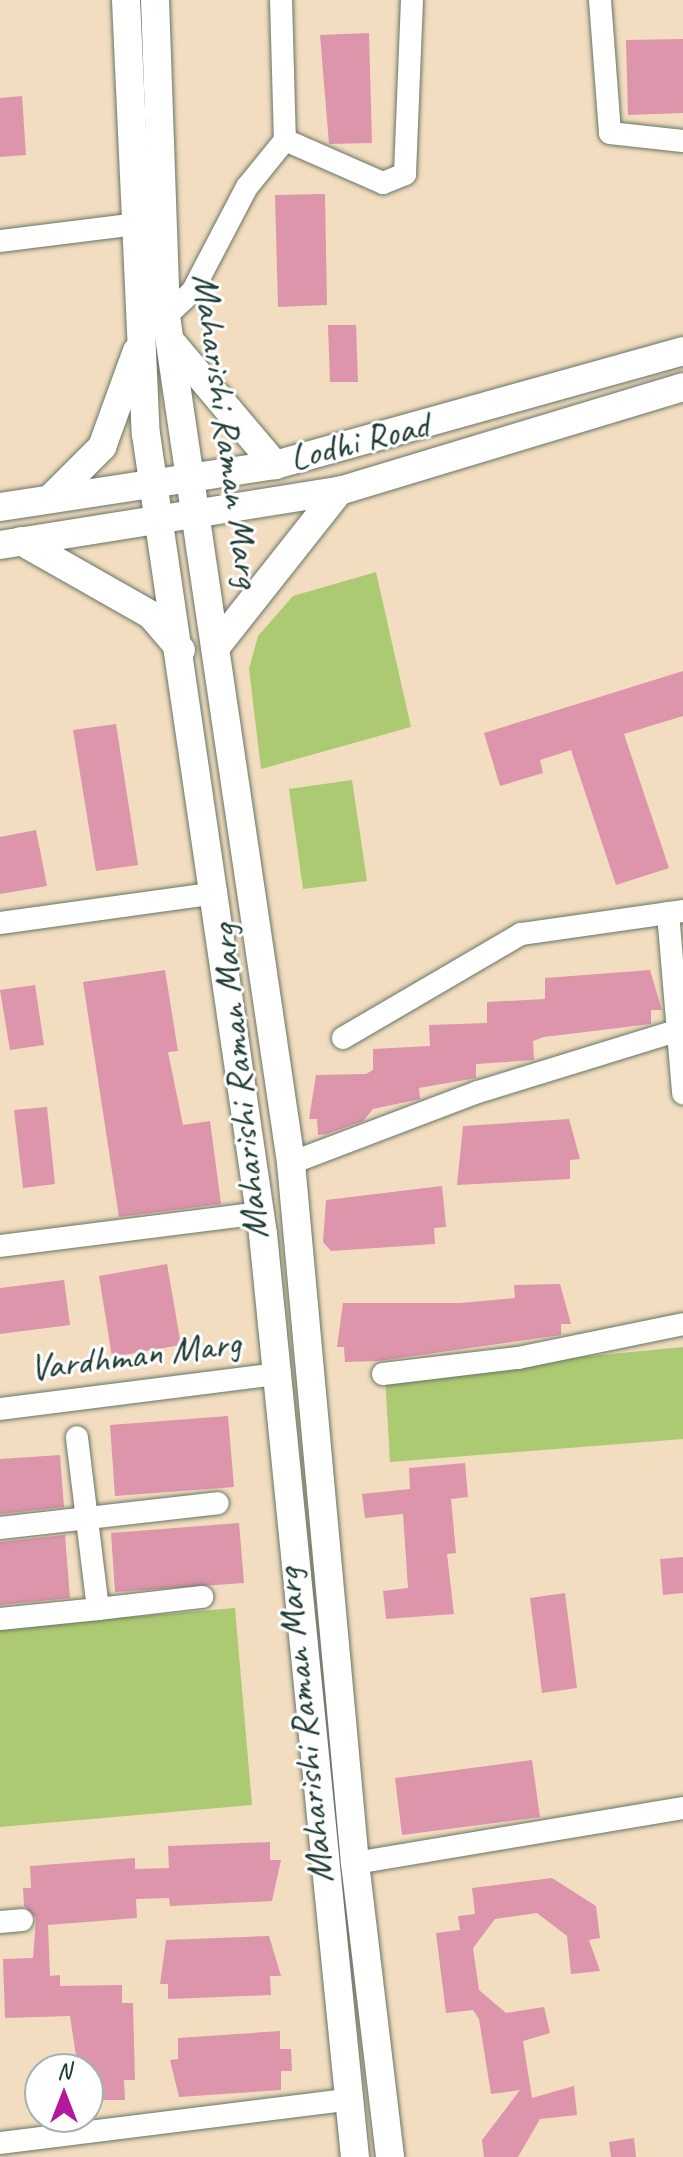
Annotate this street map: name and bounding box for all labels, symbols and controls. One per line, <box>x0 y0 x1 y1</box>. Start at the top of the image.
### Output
street label: Maharishi Raman Marg <box>182 271 272 589</box>
street label: Lodhi Road <box>285 402 433 480</box>
street label: Maharishi Raman Marg <box>200 923 278 1241</box>
street label: Vardhman Marg <box>26 1319 244 1391</box>
street label: Maharishi Raman Marg <box>265 1567 343 1885</box>
north arrow <box>24 2053 104 2133</box>
text: N <box>57 2057 71 2085</box>

